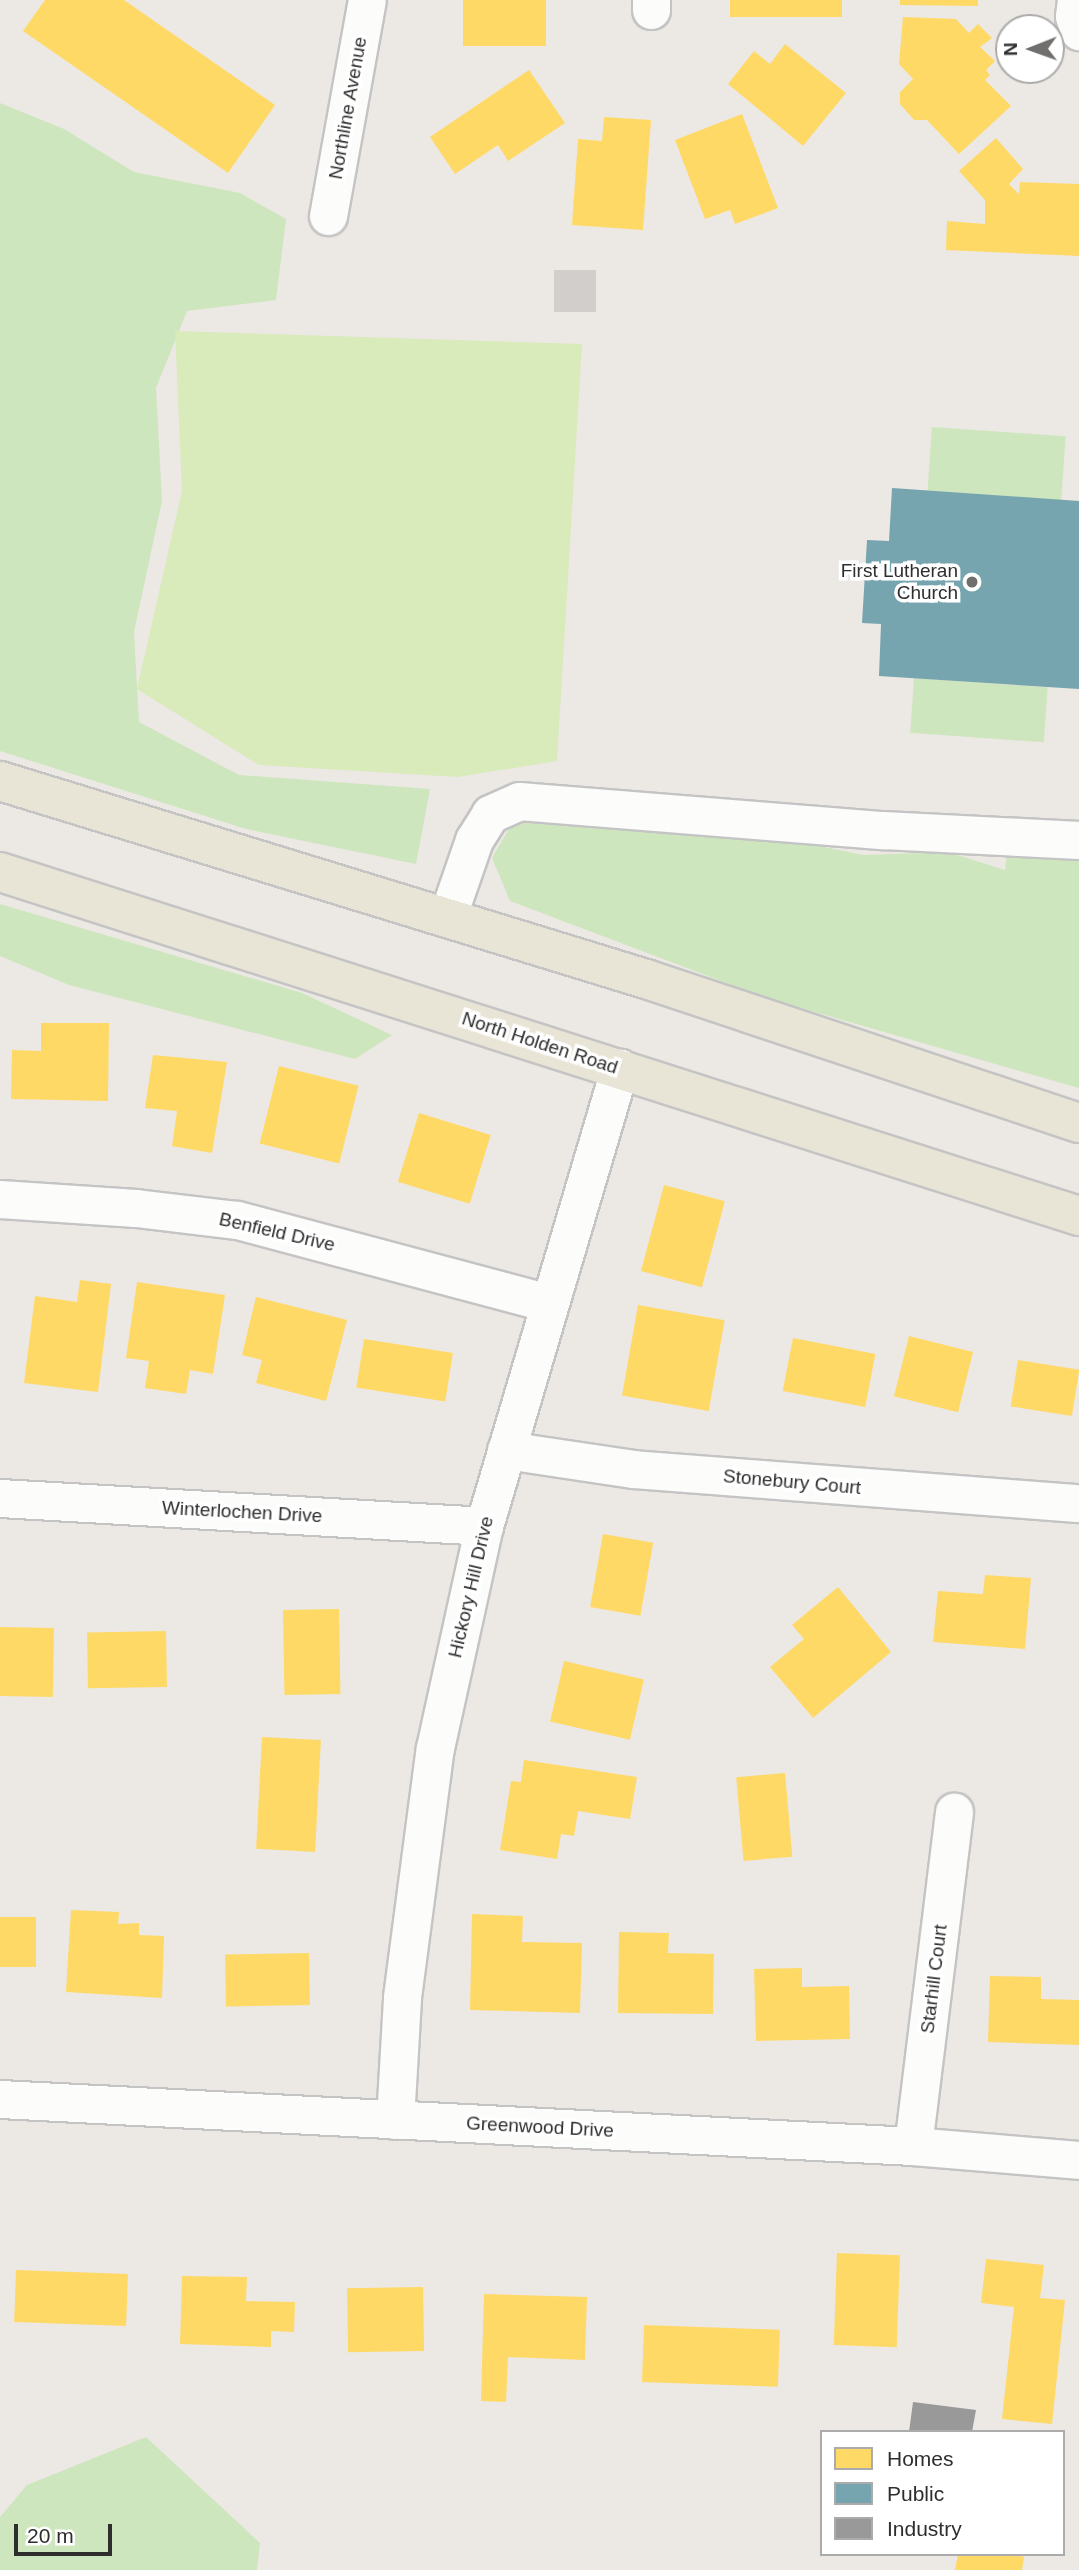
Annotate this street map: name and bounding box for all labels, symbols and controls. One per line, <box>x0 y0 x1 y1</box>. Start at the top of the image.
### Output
north arrow <box>995 14 1065 84</box>
street label: Northline Avenue <box>324 34 372 182</box>
text: N <box>1000 42 1021 56</box>
place label: First Lutheran Church <box>841 560 958 604</box>
marker: First Lutheran Church <box>964 574 980 590</box>
street label: North Holden Road <box>459 1007 621 1079</box>
street label: Benfield Drive <box>217 1208 337 1256</box>
street label: Stonebury Court <box>722 1465 862 1499</box>
street label: Winterlochen Drive <box>161 1496 323 1528</box>
street label: Hickory Hill Drive <box>444 1514 498 1660</box>
street label: Starhill Court <box>916 1923 952 2035</box>
street label: Greenwood Drive <box>466 2112 614 2142</box>
legend <box>820 2430 1065 2556</box>
text: Homes <box>887 2447 954 2470</box>
text: Public <box>887 2482 944 2505</box>
scale bar <box>18 2510 116 2554</box>
text: Industry <box>887 2517 962 2540</box>
text: 20 m <box>27 2524 74 2547</box>

